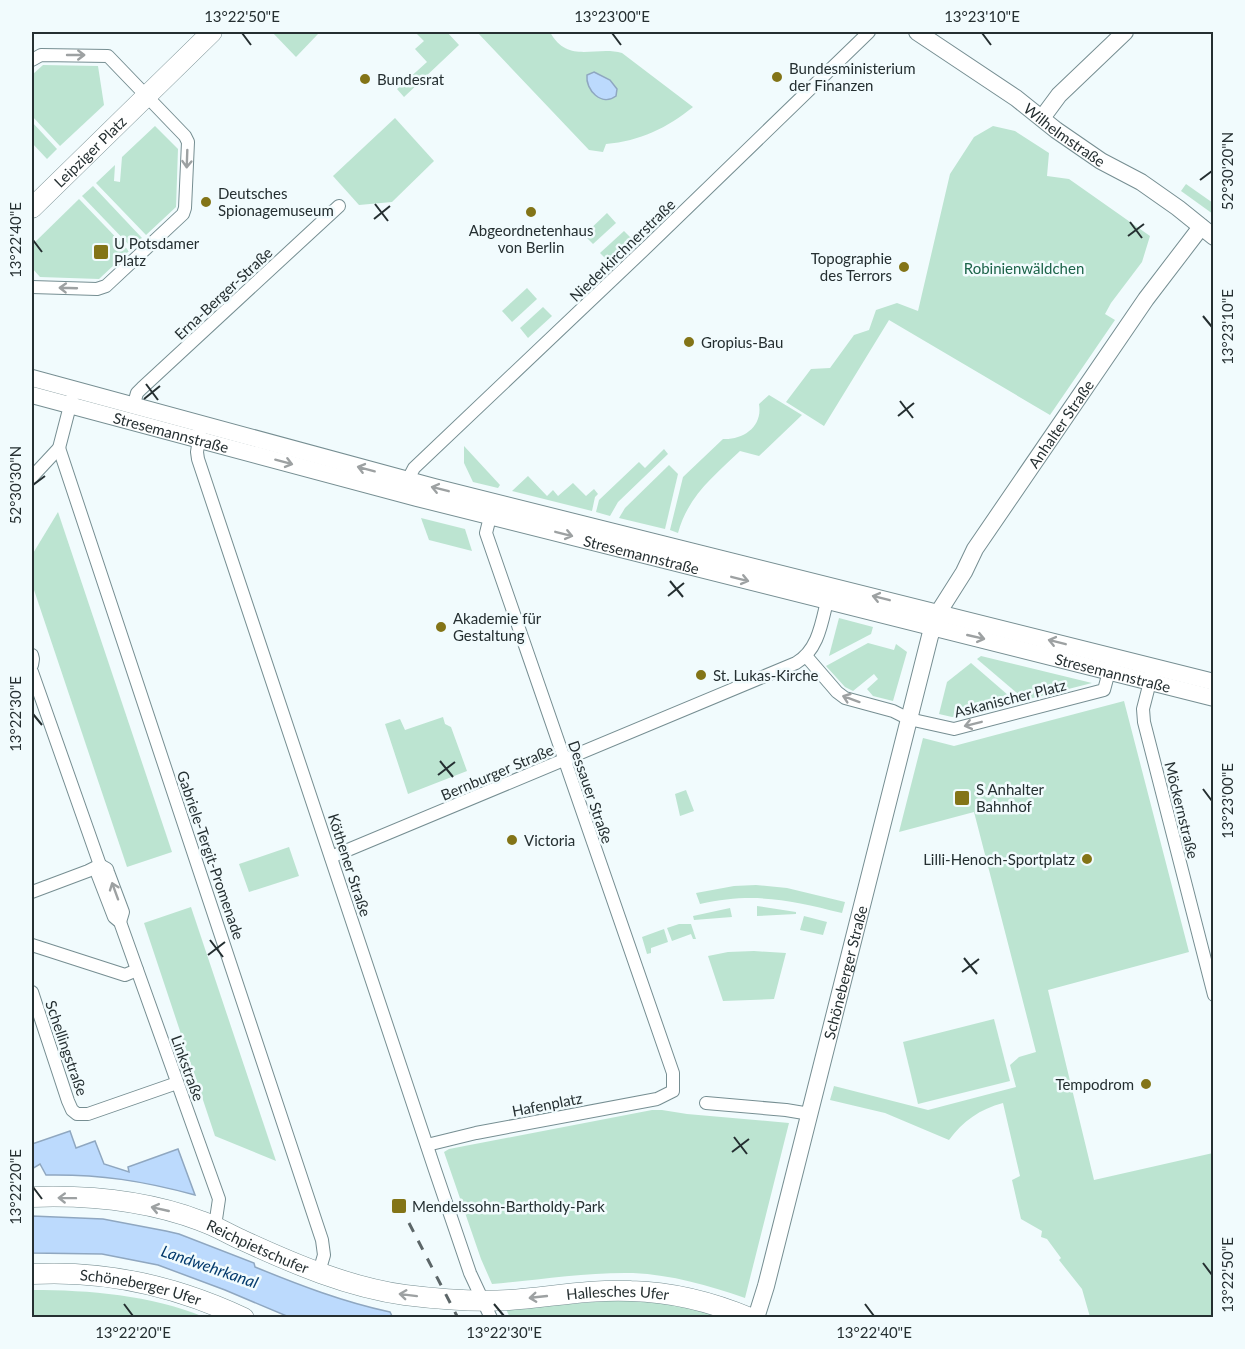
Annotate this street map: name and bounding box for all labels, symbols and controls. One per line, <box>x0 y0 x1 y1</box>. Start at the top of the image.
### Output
text: 13°22'50"E <box>204 7 280 25</box>
text: 13°23'00"E <box>574 7 650 25</box>
text: 13°23'10"E <box>944 7 1020 25</box>
one-way arrow <box>65 49 85 61</box>
place label: Bundesministerium der Finanzen <box>789 59 916 94</box>
place label: Bundesrat <box>377 70 445 88</box>
marker: Bundesministerium der Finanzen <box>770 70 784 84</box>
marker: Bundesrat <box>358 72 372 86</box>
street label: Wilhelmstraße <box>1020 99 1109 170</box>
street label: Leipziger Platz <box>50 112 130 191</box>
text: 52°30'20"N <box>1218 132 1236 210</box>
one-way arrow <box>182 148 193 168</box>
place label: Deutsches Spionagemuseum <box>218 184 334 219</box>
marker: Deutsches Spionagemuseum <box>199 195 213 209</box>
street label: Niederkirchnerstraße <box>566 195 678 305</box>
text: 13°22'40"E <box>6 202 24 278</box>
marker: Abgeordnetenhaus von Berlin <box>524 205 538 219</box>
place label: Abgeordnetenhaus von Berlin <box>469 221 593 256</box>
place label: U Potsdamer Platz <box>114 234 200 269</box>
marker: U Potsdamer Platz <box>92 243 110 261</box>
street label: Erna-Berger-Straße <box>170 243 276 343</box>
place label: Topographie des Terrors <box>811 249 892 284</box>
park label: Robinienwäldchen <box>964 259 1084 277</box>
marker: Topographie des Terrors <box>897 260 911 274</box>
one-way arrow <box>58 283 78 294</box>
text: 13°23'10"E <box>1218 289 1236 365</box>
place label: Gropius-Bau <box>701 333 783 351</box>
marker: Gropius-Bau <box>682 335 696 349</box>
street label: Anhalter Straße <box>1024 376 1097 471</box>
street label: Stresemannstraße <box>111 408 231 456</box>
text: 52°30'30"N <box>6 446 24 524</box>
one-way arrow <box>274 457 293 468</box>
one-way arrow <box>357 463 376 474</box>
one-way arrow <box>431 482 450 494</box>
one-way arrow <box>554 529 573 541</box>
street label: Stresemannstraße <box>582 531 701 578</box>
one-way arrow <box>730 573 749 585</box>
one-way arrow <box>872 592 891 604</box>
place label: Akademie für Gestaltung <box>453 609 542 644</box>
marker: Akademie für Gestaltung <box>434 620 448 634</box>
one-way arrow <box>966 632 985 644</box>
one-way arrow <box>1048 636 1067 647</box>
street label: Stresemannstraße <box>1053 649 1173 696</box>
place label: St. Lukas-Kirche <box>713 666 819 684</box>
marker: St. Lukas-Kirche <box>694 668 708 682</box>
street label: Askanischer Platz <box>952 675 1068 721</box>
text: 13°22'30"E <box>6 676 24 752</box>
one-way arrow <box>842 693 860 704</box>
one-way arrow <box>964 719 983 730</box>
street label: Dessauer Straße <box>565 738 617 846</box>
street label: Bernburger Straße <box>438 740 556 804</box>
street label: Möckernstraße <box>1161 760 1203 861</box>
text: 13°23'00"E <box>1218 763 1236 839</box>
street label: Gabriele-Tergit-Promenade <box>174 768 248 942</box>
place label: S Anhalter Bahnhof <box>976 780 1045 815</box>
marker: S Anhalter Bahnhof <box>953 789 971 807</box>
street label: Köthener Straße <box>325 811 375 919</box>
place label: Victoria <box>524 831 575 849</box>
marker: Victoria <box>505 833 519 847</box>
place label: Lilli-Henoch-Sportplatz <box>923 850 1075 868</box>
marker: Lilli-Henoch-Sportplatz <box>1080 852 1094 866</box>
one-way arrow <box>109 882 120 901</box>
street label: Schöneberger Straße <box>820 904 871 1041</box>
street label: Schellingstraße <box>42 998 92 1098</box>
street label: Linkstraße <box>168 1033 208 1103</box>
place label: Tempodrom <box>1055 1075 1134 1093</box>
marker: Tempodrom <box>1139 1077 1153 1091</box>
street label: Hafenplatz <box>510 1088 584 1120</box>
text: 13°22'20"E <box>6 1149 24 1225</box>
one-way arrow <box>58 1192 78 1204</box>
marker: Mendelssohn-Bartholdy-Park <box>390 1197 408 1215</box>
place label: Mendelssohn-Bartholdy-Park <box>412 1197 605 1215</box>
one-way arrow <box>151 1202 170 1214</box>
street label: Reichpietschufer <box>204 1215 312 1277</box>
text: 13°22'50"E <box>1218 1237 1236 1313</box>
water label: Landwehrkanal <box>159 1241 261 1292</box>
street label: Schöneberger Ufer <box>79 1265 204 1309</box>
street label: Hallesches Ufer <box>565 1282 671 1303</box>
one-way arrow <box>398 1289 418 1300</box>
one-way arrow <box>529 1292 549 1303</box>
text: 13°22'20"E <box>95 1323 171 1341</box>
text: 13°22'30"E <box>466 1323 542 1341</box>
text: 13°22'40"E <box>836 1323 912 1341</box>

